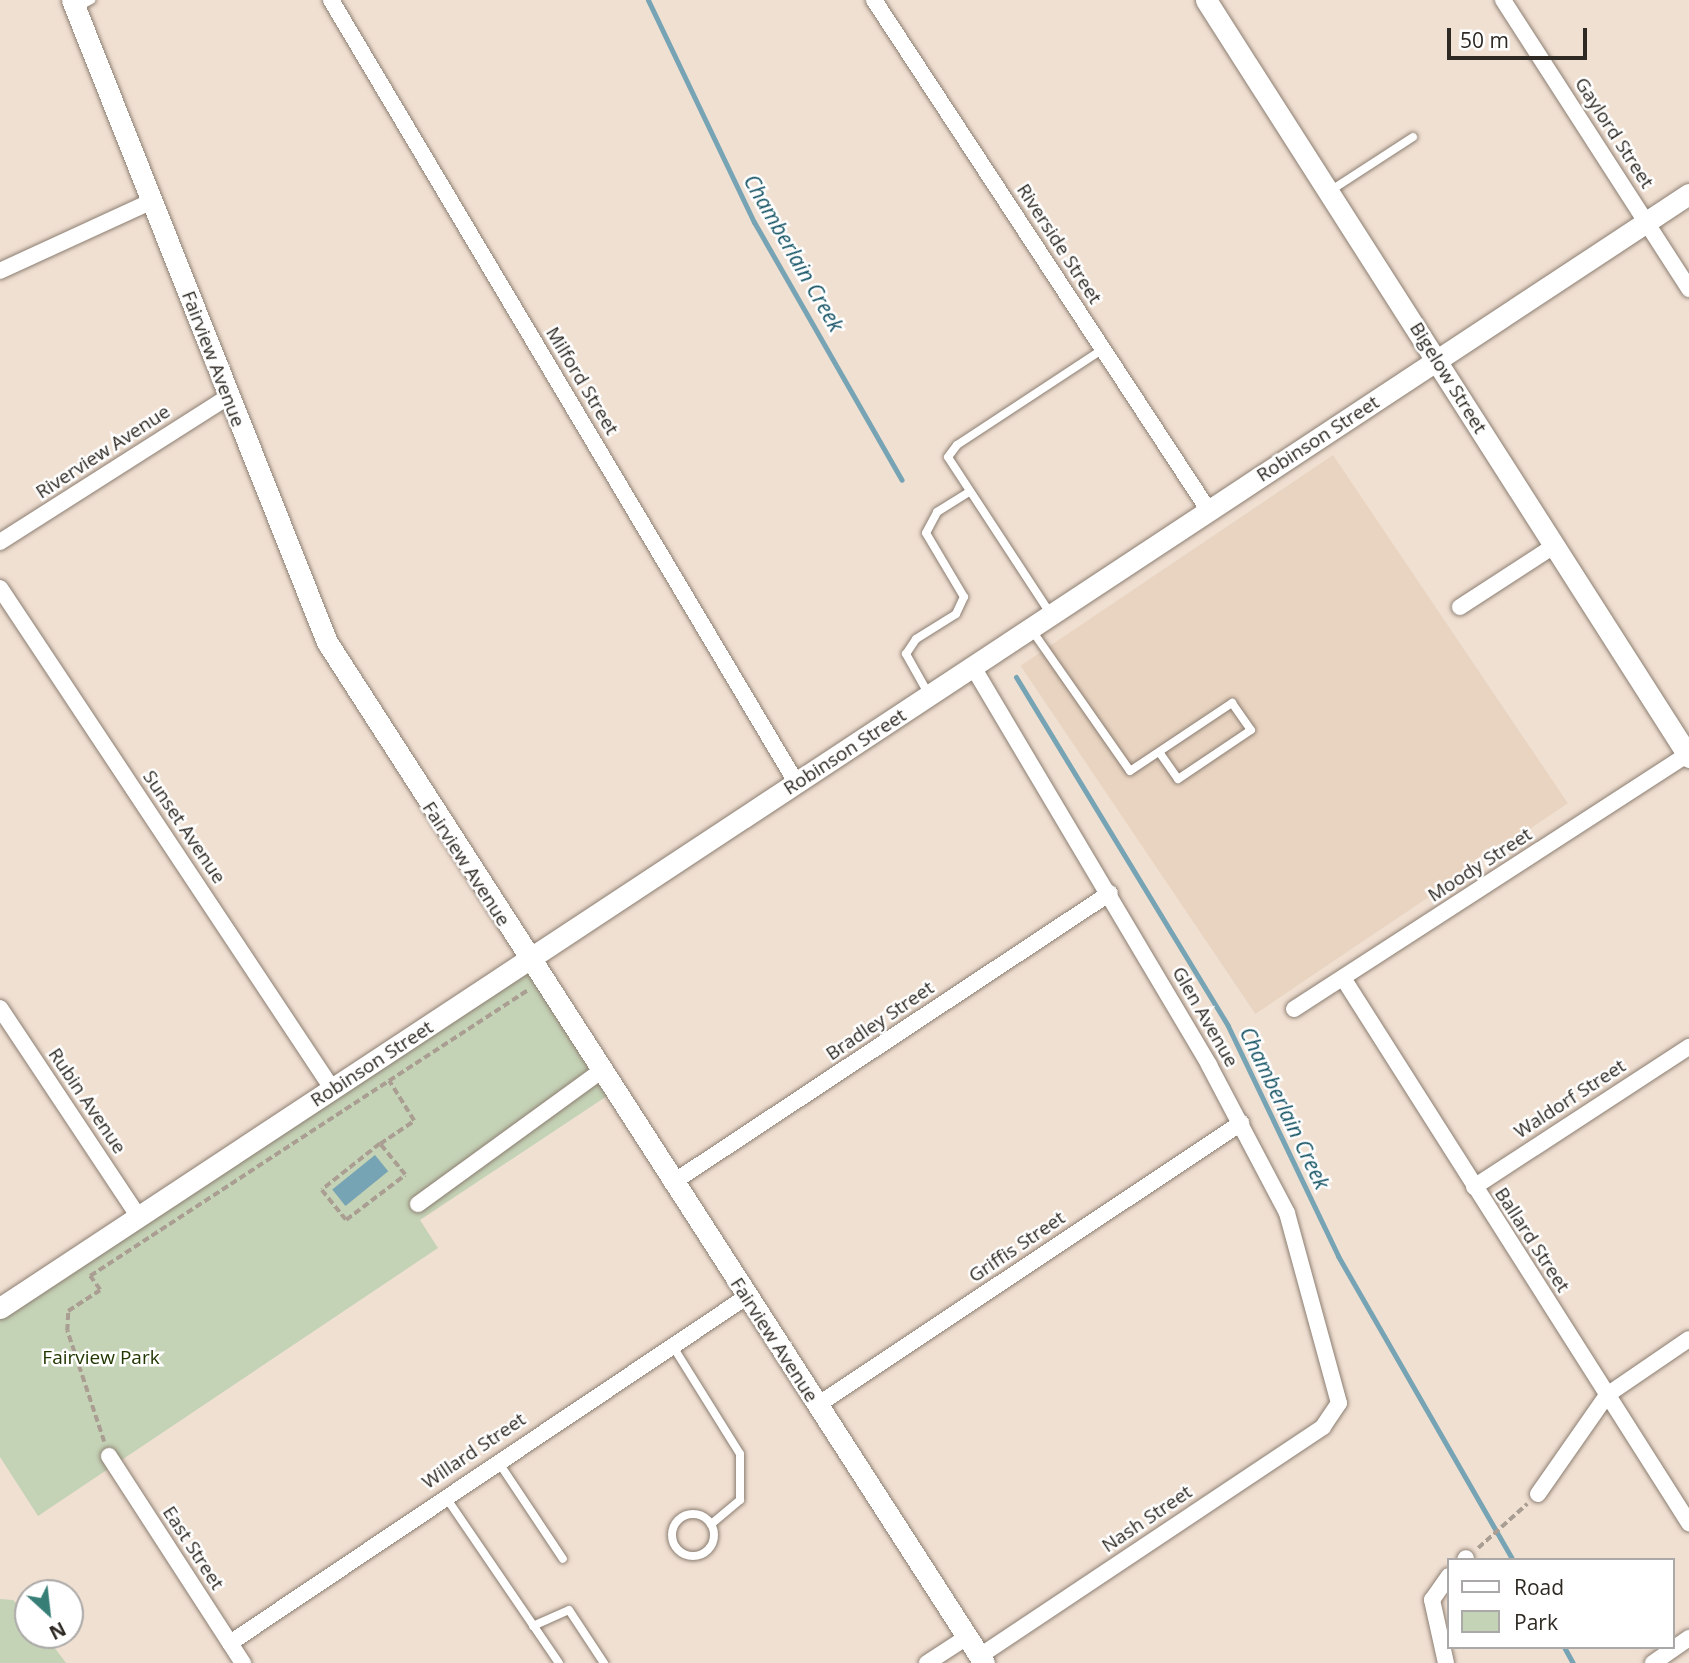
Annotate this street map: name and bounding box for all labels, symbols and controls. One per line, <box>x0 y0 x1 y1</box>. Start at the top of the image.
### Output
scale bar <box>1451 14 1591 58</box>
text: 50 m <box>1460 26 1509 54</box>
street label: Gaylord Street <box>1570 73 1658 193</box>
water label: Chamberlain Creek <box>739 170 849 336</box>
street label: Riverside Street <box>1012 180 1106 308</box>
street label: Fairview Avenue <box>177 288 249 430</box>
street label: Bigelow Street <box>1405 318 1491 438</box>
street label: Milford Street <box>541 323 623 439</box>
street label: Robinson Street <box>1253 391 1383 487</box>
street label: Riverview Avenue <box>32 400 174 504</box>
street label: Robinson Street <box>780 704 910 800</box>
street label: Sunset Avenue <box>138 766 230 888</box>
street label: Fairview Avenue <box>417 798 515 930</box>
street label: Moody Street <box>1424 823 1536 907</box>
street label: Glen Avenue <box>1167 963 1243 1071</box>
street label: Bradley Street <box>822 977 938 1065</box>
street label: Robinson Street <box>307 1016 437 1112</box>
water label: Chamberlain Creek <box>1235 1023 1335 1193</box>
street label: Rubin Avenue <box>43 1044 131 1158</box>
street label: Waldorf Street <box>1510 1055 1630 1143</box>
street label: Ballard Street <box>1490 1183 1574 1297</box>
street label: Griffis Street <box>965 1207 1069 1287</box>
street label: Fairview Avenue <box>725 1274 823 1406</box>
park label: Fairview Park <box>42 1347 160 1369</box>
street label: Willard Street <box>418 1408 530 1494</box>
street label: Nash Street <box>1098 1481 1196 1557</box>
street label: East Street <box>158 1502 228 1594</box>
legend <box>1448 1558 1675 1649</box>
text: Road <box>1514 1573 1564 1601</box>
north arrow <box>14 1579 84 1649</box>
text: Park <box>1514 1608 1558 1636</box>
text: N <box>45 1616 70 1646</box>

